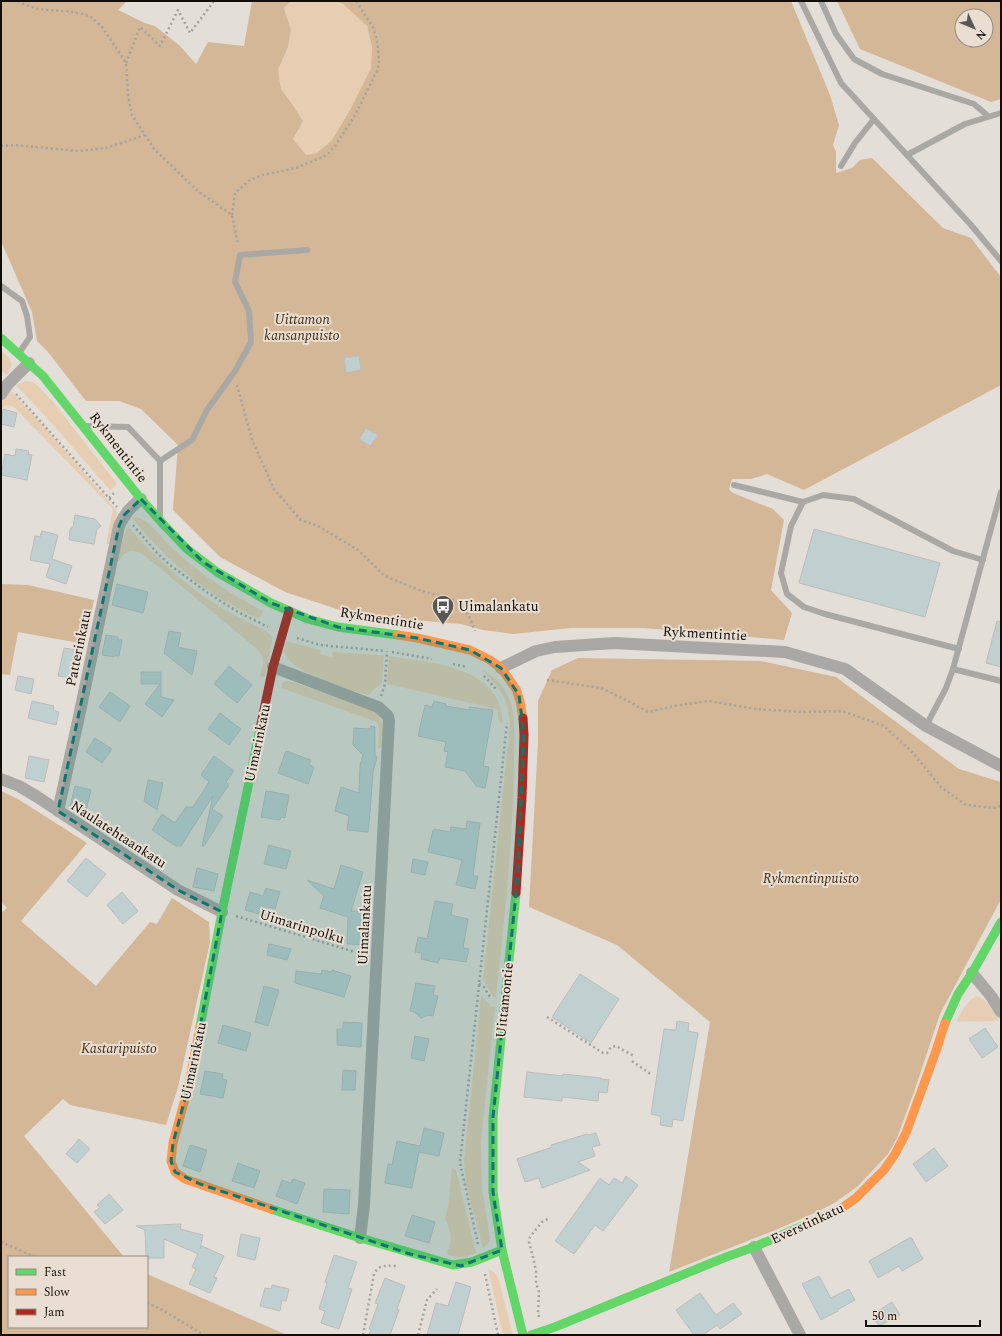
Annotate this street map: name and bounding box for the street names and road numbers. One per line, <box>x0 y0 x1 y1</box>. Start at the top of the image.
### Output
street label: Rykmentintie <box>84 408 153 487</box>
street label: Rykmentintie <box>339 602 425 635</box>
street label: Patterinkatu <box>60 608 97 688</box>
street label: Rykmentintie <box>662 621 748 646</box>
street label: Uimarinkatu <box>239 702 276 784</box>
street label: Naulatehtaankatu <box>67 795 171 873</box>
street label: Uimalankatu <box>352 884 377 966</box>
street label: Uimarinpolku <box>257 904 347 949</box>
street label: Uittamontie <box>490 961 519 1039</box>
street label: Uimarinkatu <box>175 1020 212 1102</box>
street label: Everstinkatu <box>767 1197 848 1250</box>

